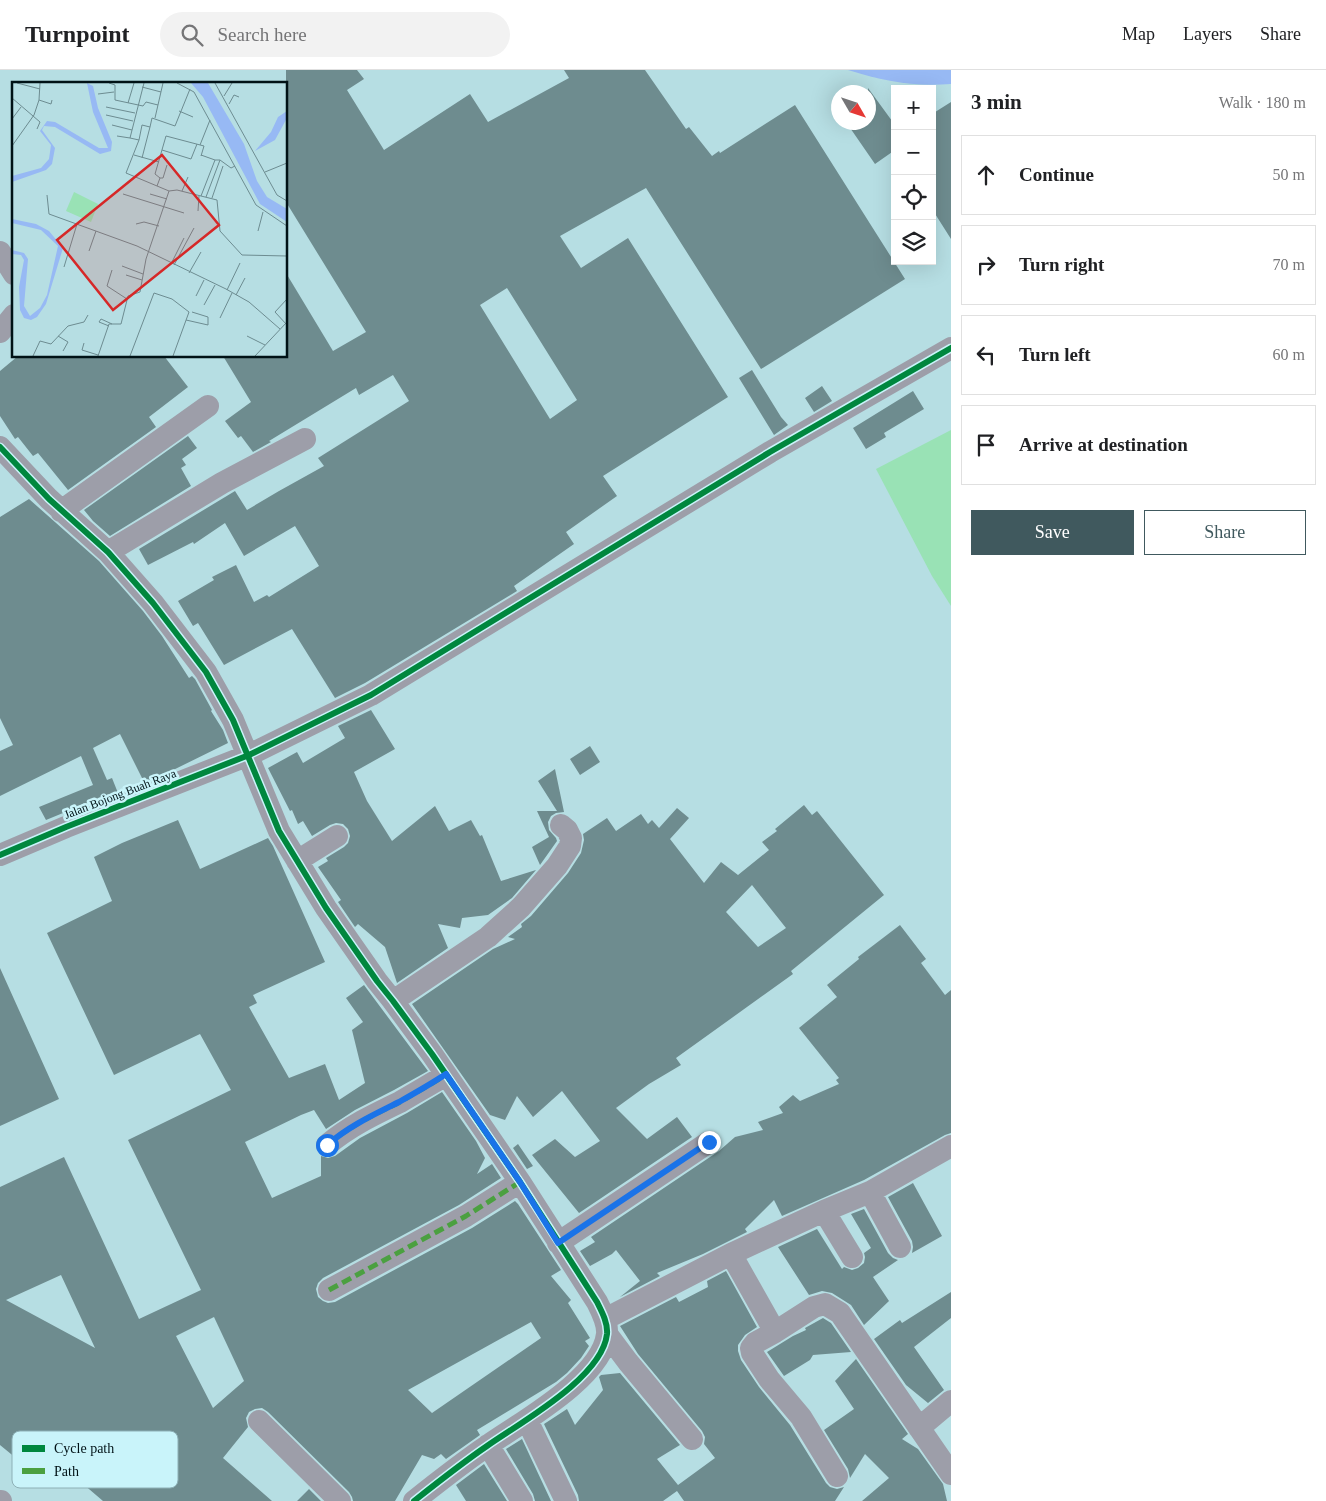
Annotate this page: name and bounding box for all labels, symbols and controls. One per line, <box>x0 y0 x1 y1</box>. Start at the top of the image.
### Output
search box <box>160 12 510 57</box>
text: Turnpoint <box>25 21 130 47</box>
icon: search <box>178 21 206 49</box>
text: Search here <box>218 24 307 45</box>
text: Map <box>1122 24 1155 44</box>
text: Layers <box>1183 24 1232 44</box>
text: Share <box>1260 24 1301 44</box>
inset map <box>12 82 288 358</box>
north arrow <box>831 85 876 130</box>
map controls <box>891 85 936 265</box>
button: + <box>891 85 936 130</box>
text: 3 min <box>971 90 1022 114</box>
text: Walk · 180 m <box>1219 94 1306 111</box>
button: − <box>891 130 936 175</box>
icon: ahead <box>972 161 1000 189</box>
text: Continue <box>1019 164 1094 185</box>
text: 50 m <box>1273 166 1305 183</box>
button: locate <box>891 175 936 220</box>
button: layers <box>891 220 936 265</box>
icon: right <box>972 251 1000 279</box>
text: Turn right <box>1019 254 1104 275</box>
text: 70 m <box>1273 256 1305 273</box>
icon: left <box>972 341 1000 369</box>
text: Turn left <box>1019 344 1091 365</box>
text: 60 m <box>1273 346 1305 363</box>
icon: arrive <box>972 431 1000 459</box>
text: Arrive at destination <box>1019 434 1188 455</box>
button: Save <box>971 510 1134 555</box>
button: Share <box>1144 510 1306 555</box>
street label: Jalan Bojong Buah Raya <box>62 766 179 822</box>
route end <box>698 1131 721 1154</box>
route start <box>316 1134 339 1157</box>
legend <box>12 1431 178 1488</box>
text: Cycle path <box>54 1441 114 1456</box>
text: Path <box>54 1464 79 1479</box>

